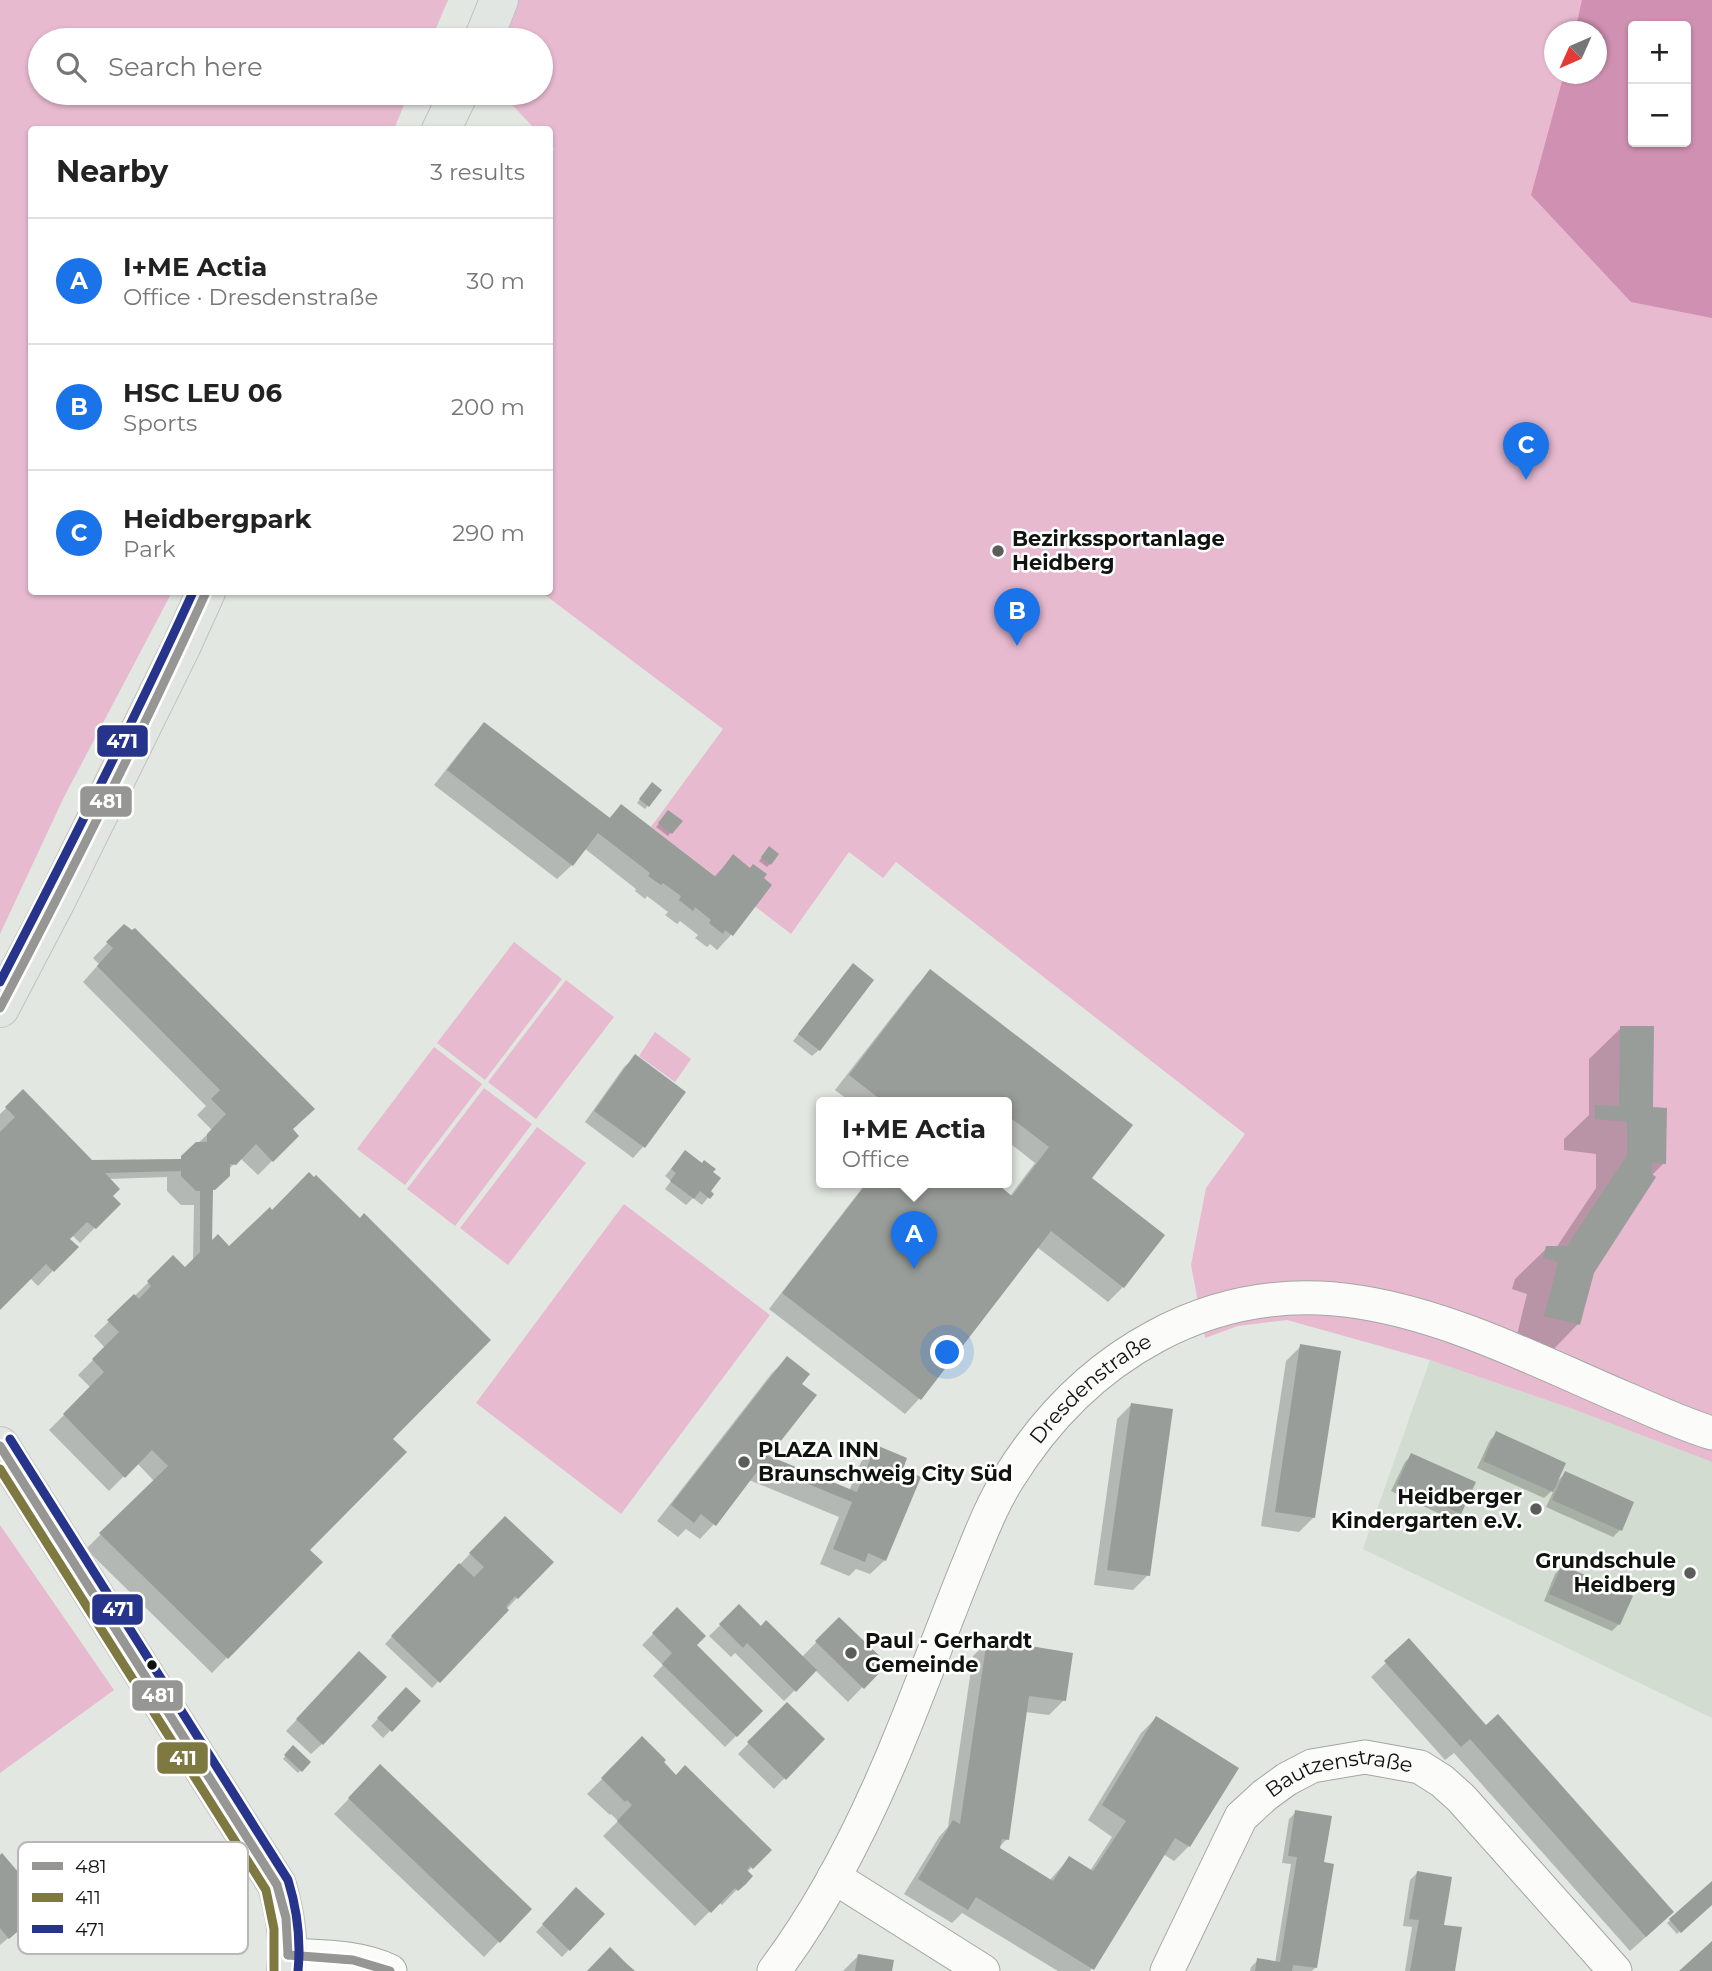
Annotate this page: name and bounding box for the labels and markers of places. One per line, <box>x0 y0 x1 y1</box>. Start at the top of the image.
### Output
pin: C <box>1503 422 1549 480</box>
place label: Bezirkssportanlage Heidberg <box>1012 526 1225 575</box>
marker: Bezirkssportanlage Heidberg <box>990 543 1006 559</box>
pin: B <box>994 588 1040 646</box>
pin: A <box>891 1211 937 1269</box>
place label: PLAZA INN Braunschweig City Süd <box>758 1437 1013 1486</box>
marker: PLAZA INN Braunschweig City Süd <box>736 1454 752 1470</box>
place label: Heidberger Kindergarten e.V. <box>1331 1484 1522 1533</box>
marker: Heidberger Kindergarten e.V. <box>1528 1501 1544 1517</box>
place label: Grundschule Heidberg <box>1535 1548 1676 1597</box>
marker: Grundschule Heidberg <box>1682 1565 1698 1581</box>
place label: Paul - Gerhardt Gemeinde <box>865 1628 1032 1677</box>
marker: Paul - Gerhardt Gemeinde <box>843 1645 859 1661</box>
unlabelled marker <box>145 1658 159 1672</box>

